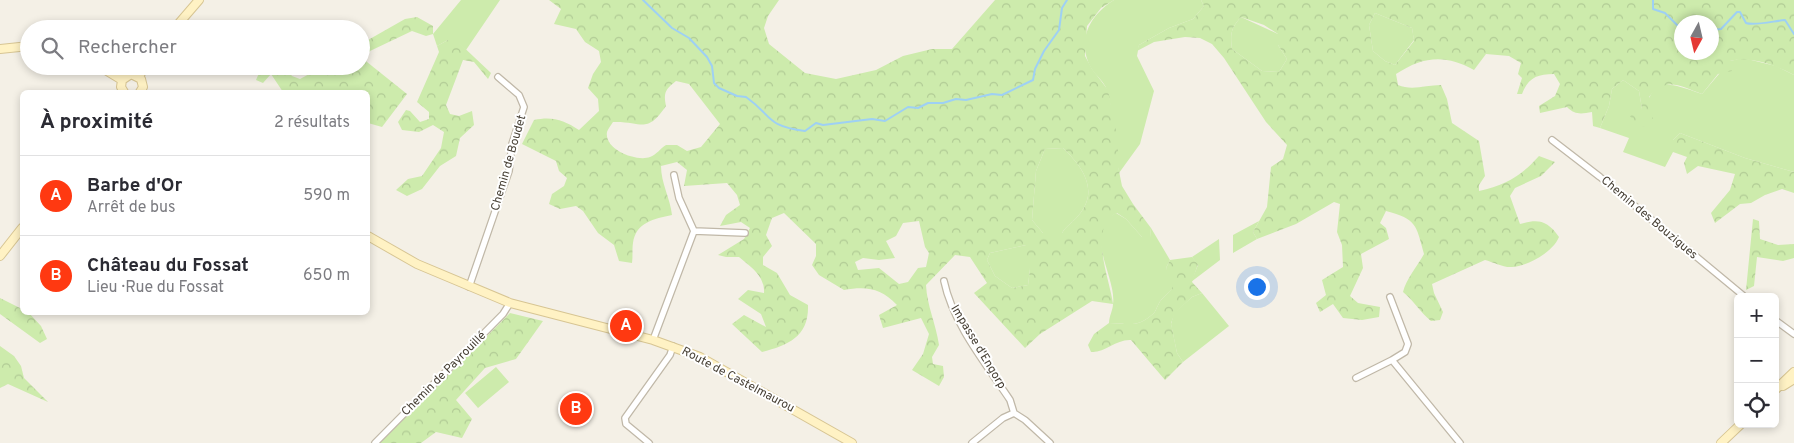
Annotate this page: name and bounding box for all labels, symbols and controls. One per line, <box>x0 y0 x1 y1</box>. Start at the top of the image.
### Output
north arrow <box>1674 15 1719 60</box>
search box <box>20 20 370 75</box>
icon: search <box>38 34 66 62</box>
text: Rechercher <box>78 36 177 60</box>
text: À proximité <box>40 109 153 136</box>
text: 2 résultats <box>274 113 350 133</box>
street label: Chemin de Boudet <box>488 113 530 213</box>
street label: Chemin des Bouzigues <box>1597 173 1701 263</box>
text: Barbe d'Or <box>87 174 182 198</box>
text: A <box>50 186 62 206</box>
text: 590 m <box>303 186 350 206</box>
text: Arrêt de bus <box>87 198 176 218</box>
text: Château du Fossat <box>87 254 249 278</box>
text: B <box>50 266 62 286</box>
text: 650 m <box>303 266 350 286</box>
your location <box>1244 274 1270 300</box>
text: Lieu · Rue du Fossat <box>87 278 224 298</box>
map controls <box>1734 293 1779 428</box>
button: + <box>1734 293 1779 338</box>
street label: Impasse d'Engorp <box>947 302 1010 392</box>
pin: A <box>610 307 642 345</box>
street label: Chemin de Payrouillé <box>398 328 490 420</box>
button: − <box>1734 338 1779 383</box>
street label: Route de Castelmaurou <box>679 343 797 417</box>
button: locate <box>1734 383 1779 428</box>
pin: B <box>560 390 592 428</box>

